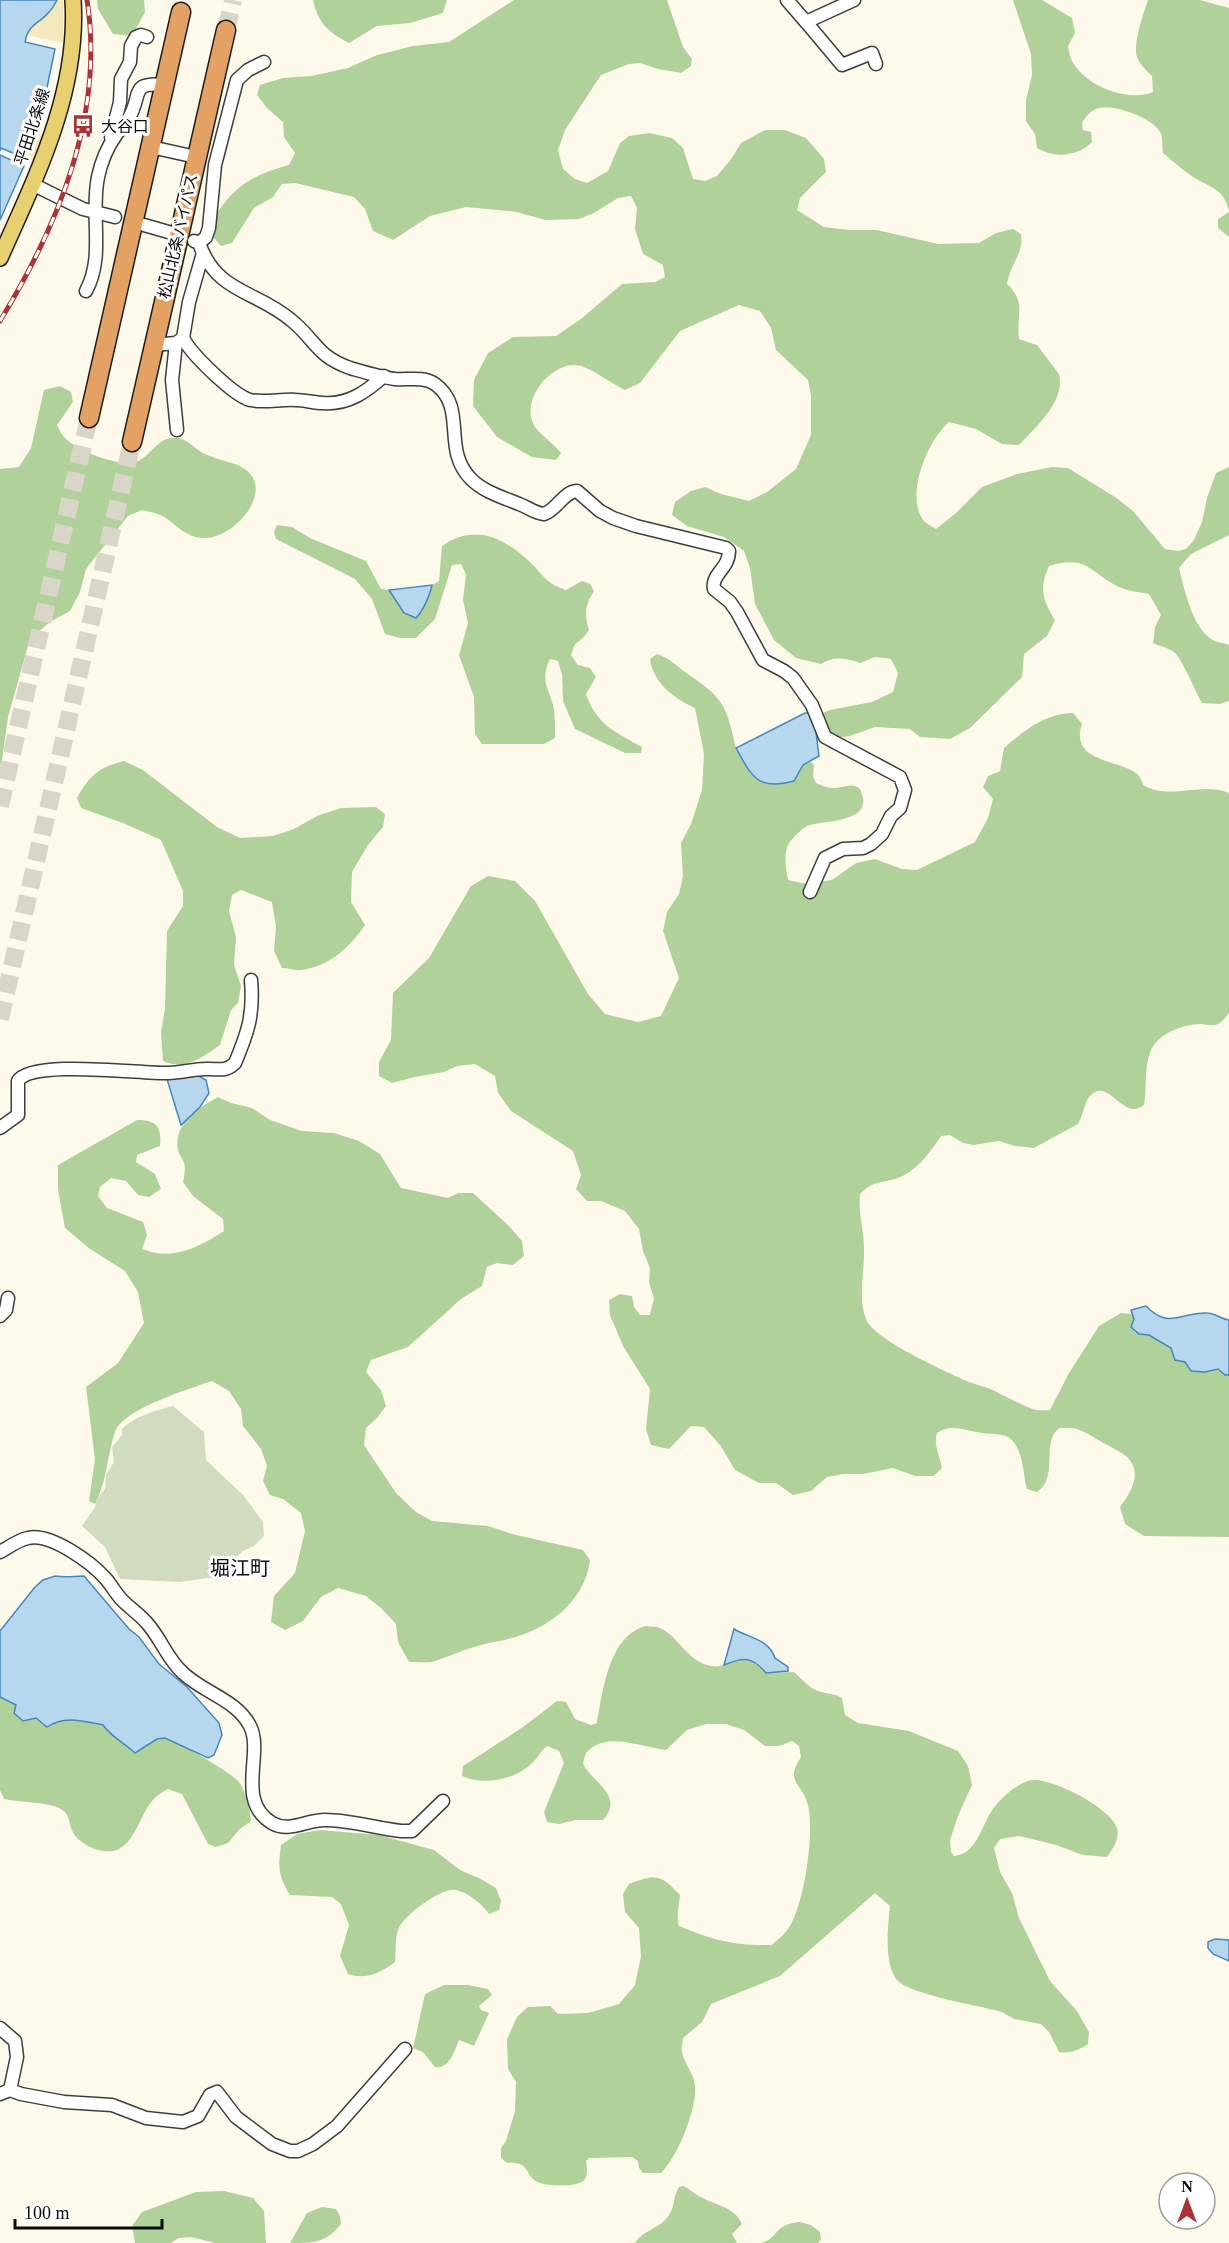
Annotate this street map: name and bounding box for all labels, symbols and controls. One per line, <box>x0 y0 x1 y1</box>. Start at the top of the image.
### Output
street label: 平田北条線 <box>12 86 52 168</box>
bus stop icon: 大谷口 <box>70 113 96 139</box>
place label: 大谷口 <box>101 118 149 135</box>
street label: 松山北条バイパス <box>155 172 201 300</box>
district label: 堀江町 <box>210 1557 270 1579</box>
north arrow <box>1157 2171 1217 2231</box>
text: N <box>1181 2178 1193 2195</box>
scale bar <box>15 2192 162 2230</box>
text: 100 m <box>24 2203 70 2223</box>

